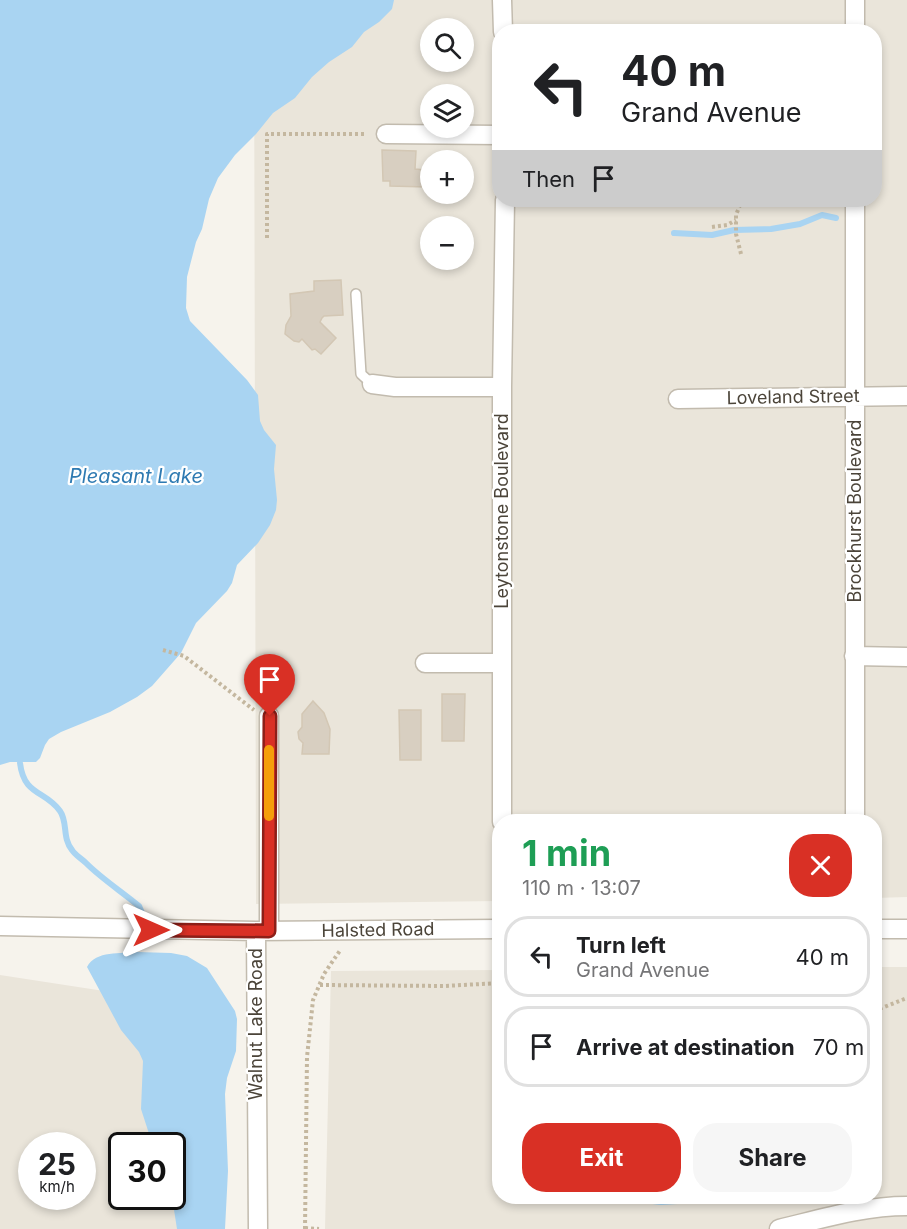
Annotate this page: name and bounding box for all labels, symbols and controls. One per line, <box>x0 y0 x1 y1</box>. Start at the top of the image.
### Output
map controls <box>420 18 474 270</box>
button: search <box>420 18 474 72</box>
text: 40 m <box>621 45 726 96</box>
icon: left <box>522 48 600 126</box>
button: layers <box>420 84 474 138</box>
text: Grand Avenue <box>621 96 801 129</box>
button: + <box>420 150 474 204</box>
icon: arrive <box>587 162 620 195</box>
text: Then <box>522 166 575 192</box>
button: − <box>420 216 474 270</box>
street label: Loveland Street <box>726 385 860 408</box>
street label: Leytonstone Boulevard <box>491 413 512 609</box>
street label: Brockhurst Boulevard <box>844 419 865 603</box>
water label: Pleasant Lake <box>69 464 203 488</box>
pin <box>244 654 295 716</box>
icon: arrive <box>253 663 286 696</box>
text: 1 min <box>522 831 611 875</box>
button: close <box>789 834 852 897</box>
text: 110 m · 13:07 <box>522 876 641 900</box>
position arrow <box>119 898 183 962</box>
street label: Halsted Road <box>321 918 435 941</box>
text: Turn left <box>576 932 666 958</box>
icon: left <box>525 940 558 973</box>
text: 40 m <box>795 944 849 970</box>
street label: Walnut Lake Road <box>245 948 266 1100</box>
text: Grand Avenue <box>576 958 710 982</box>
icon: arrive <box>525 1030 558 1063</box>
text: Arrive at destination <box>576 1034 795 1060</box>
text: 70 m <box>813 1034 864 1060</box>
button: Exit <box>522 1123 681 1192</box>
button: Share <box>693 1123 852 1192</box>
speed limit sign: 30 <box>108 1132 186 1210</box>
text: 25 <box>38 1146 76 1182</box>
text: km/h <box>39 1177 75 1196</box>

